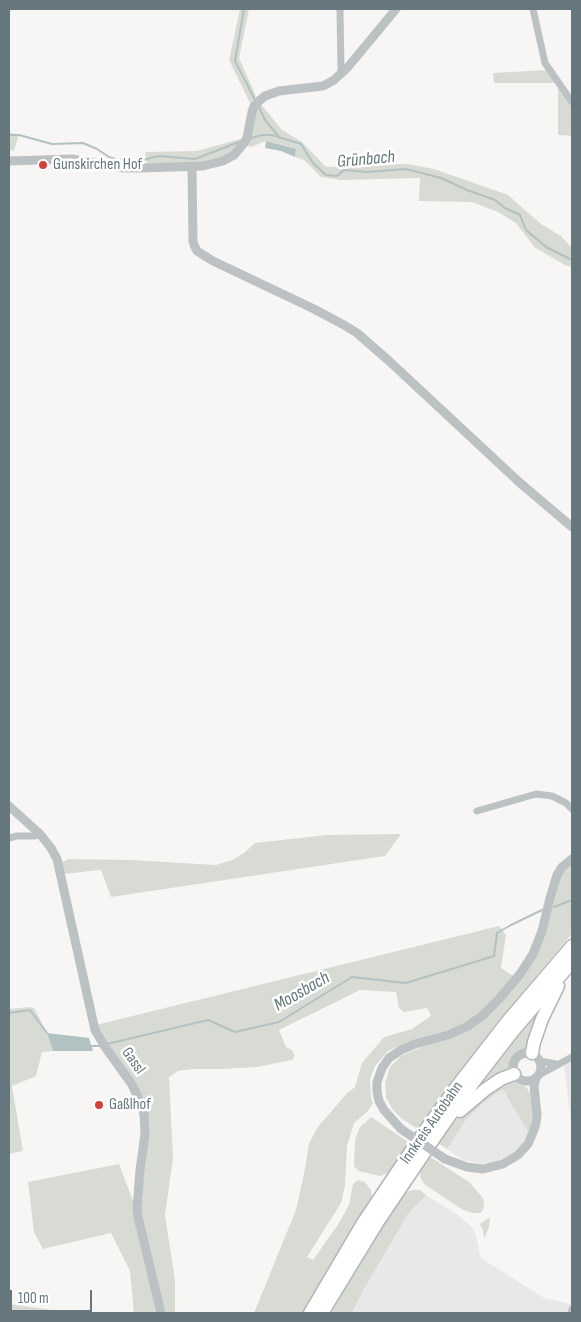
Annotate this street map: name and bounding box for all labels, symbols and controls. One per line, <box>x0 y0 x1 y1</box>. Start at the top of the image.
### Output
water label: Grünbach <box>336 147 396 173</box>
place label: Gunskirchen Hof <box>53 155 142 175</box>
marker: Gunskirchen Hof <box>37 159 49 171</box>
water label: Moosbach <box>270 967 334 1017</box>
street label: Gassl <box>117 1044 149 1078</box>
street label: Innkreis Autobahn <box>396 1078 468 1168</box>
place label: Gaßlhof <box>109 1095 151 1115</box>
marker: Gaßlhof <box>93 1099 105 1111</box>
scale bar <box>12 1280 95 1312</box>
text: 100 m <box>18 1289 49 1308</box>

